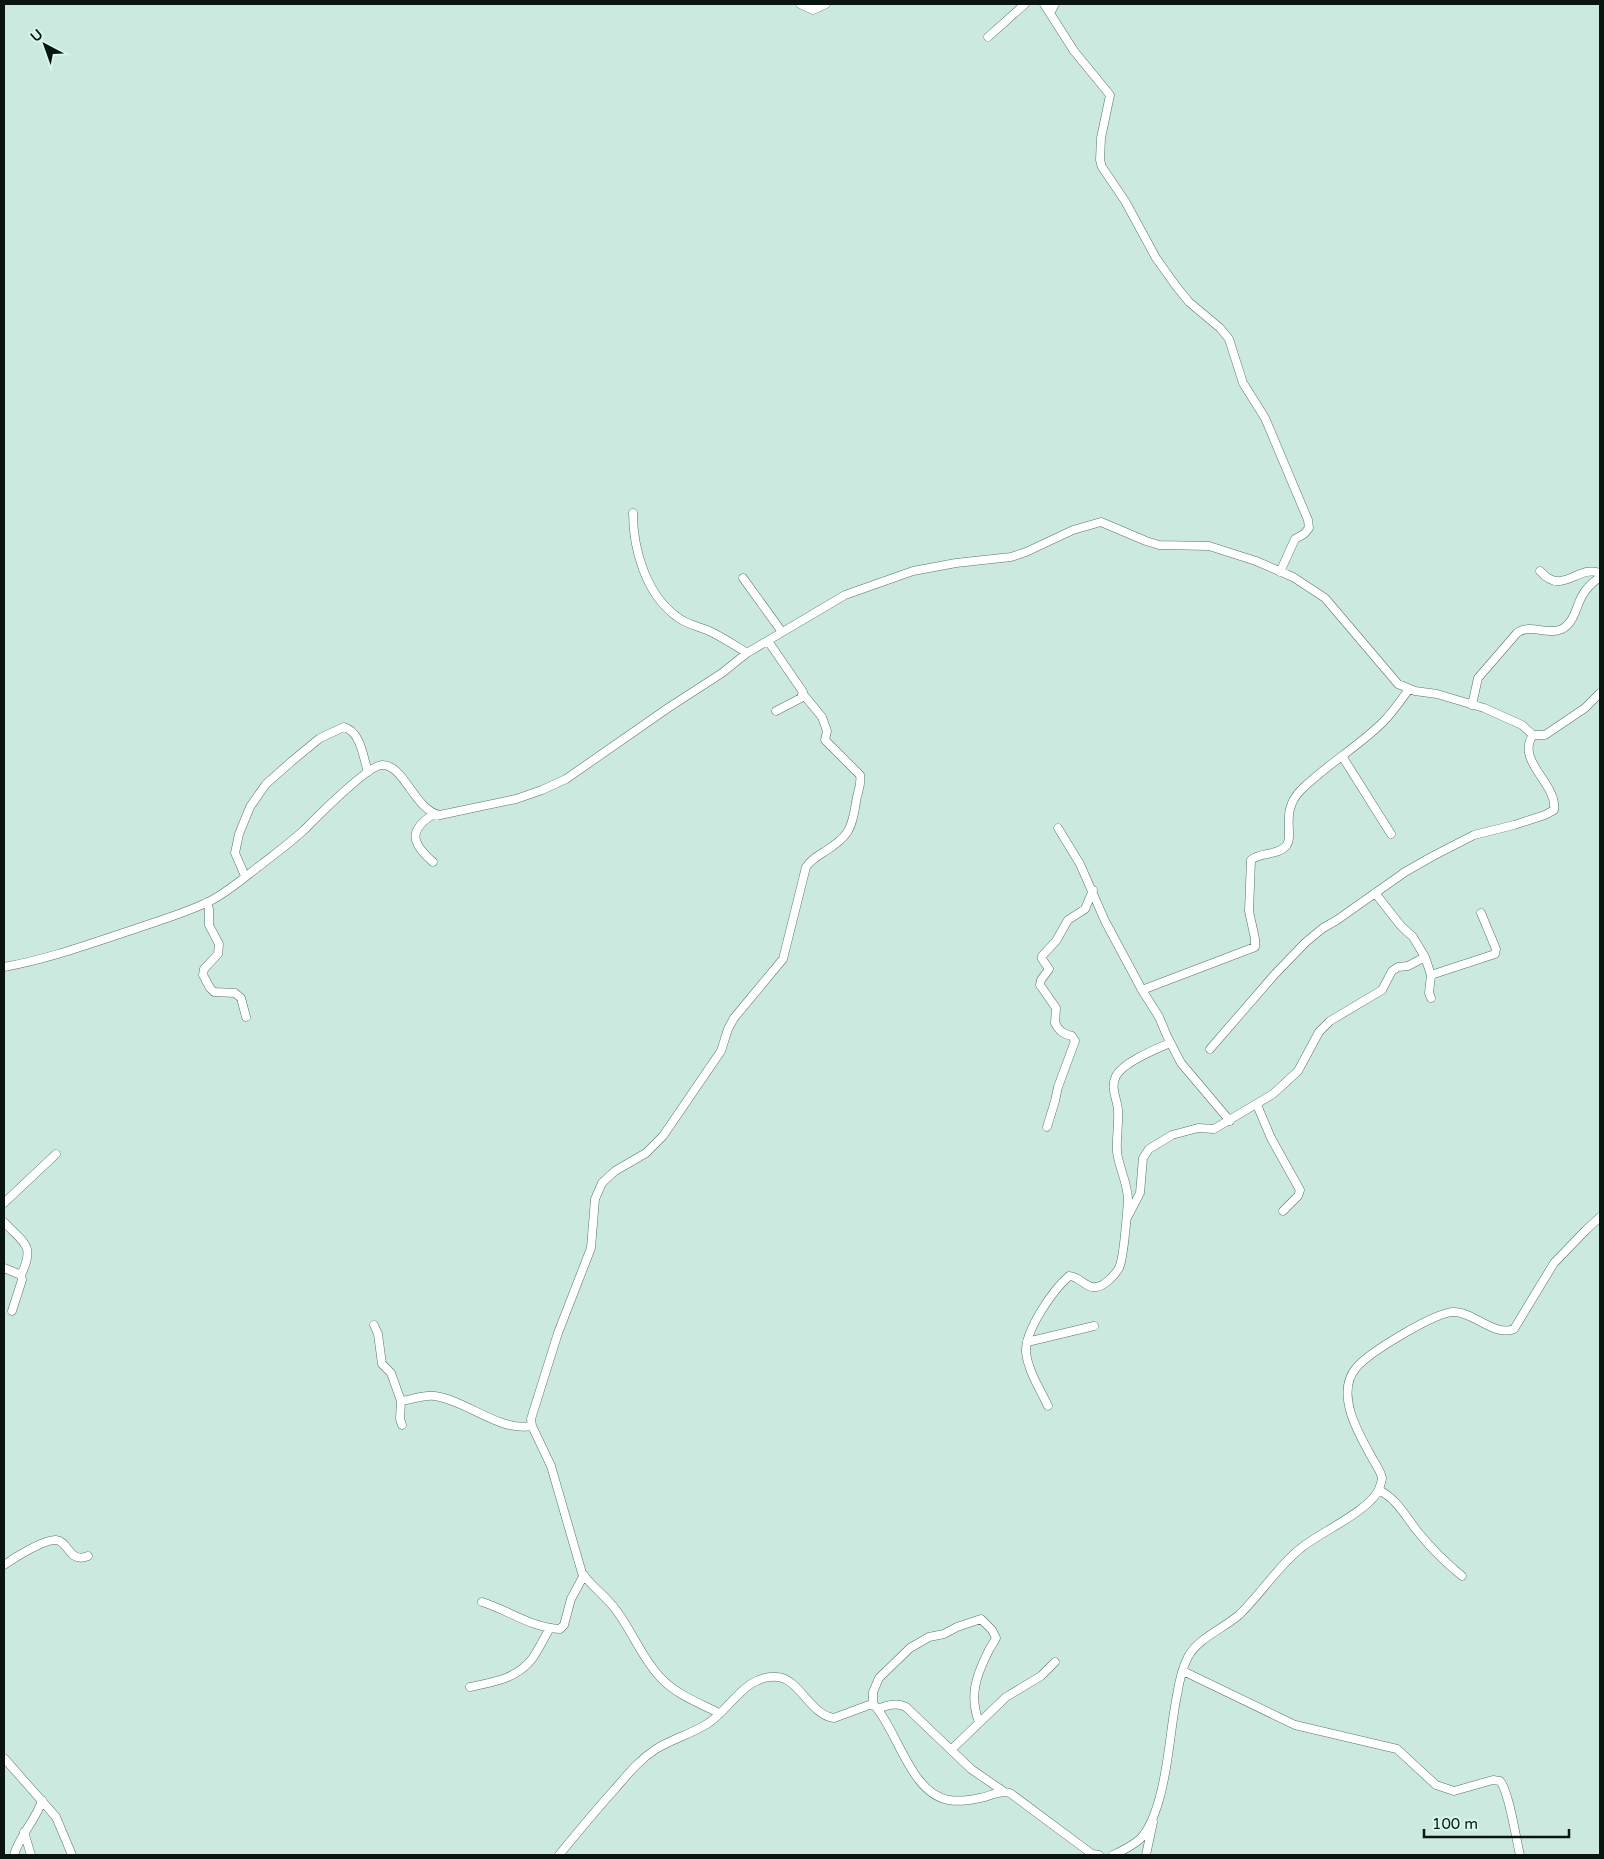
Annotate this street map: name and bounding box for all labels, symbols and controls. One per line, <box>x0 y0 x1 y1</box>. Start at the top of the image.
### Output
north arrow <box>20 20 70 70</box>
text: U <box>27 26 46 45</box>
scale bar <box>1424 1806 1569 1838</box>
text: 100 m <box>1432 1815 1478 1833</box>

